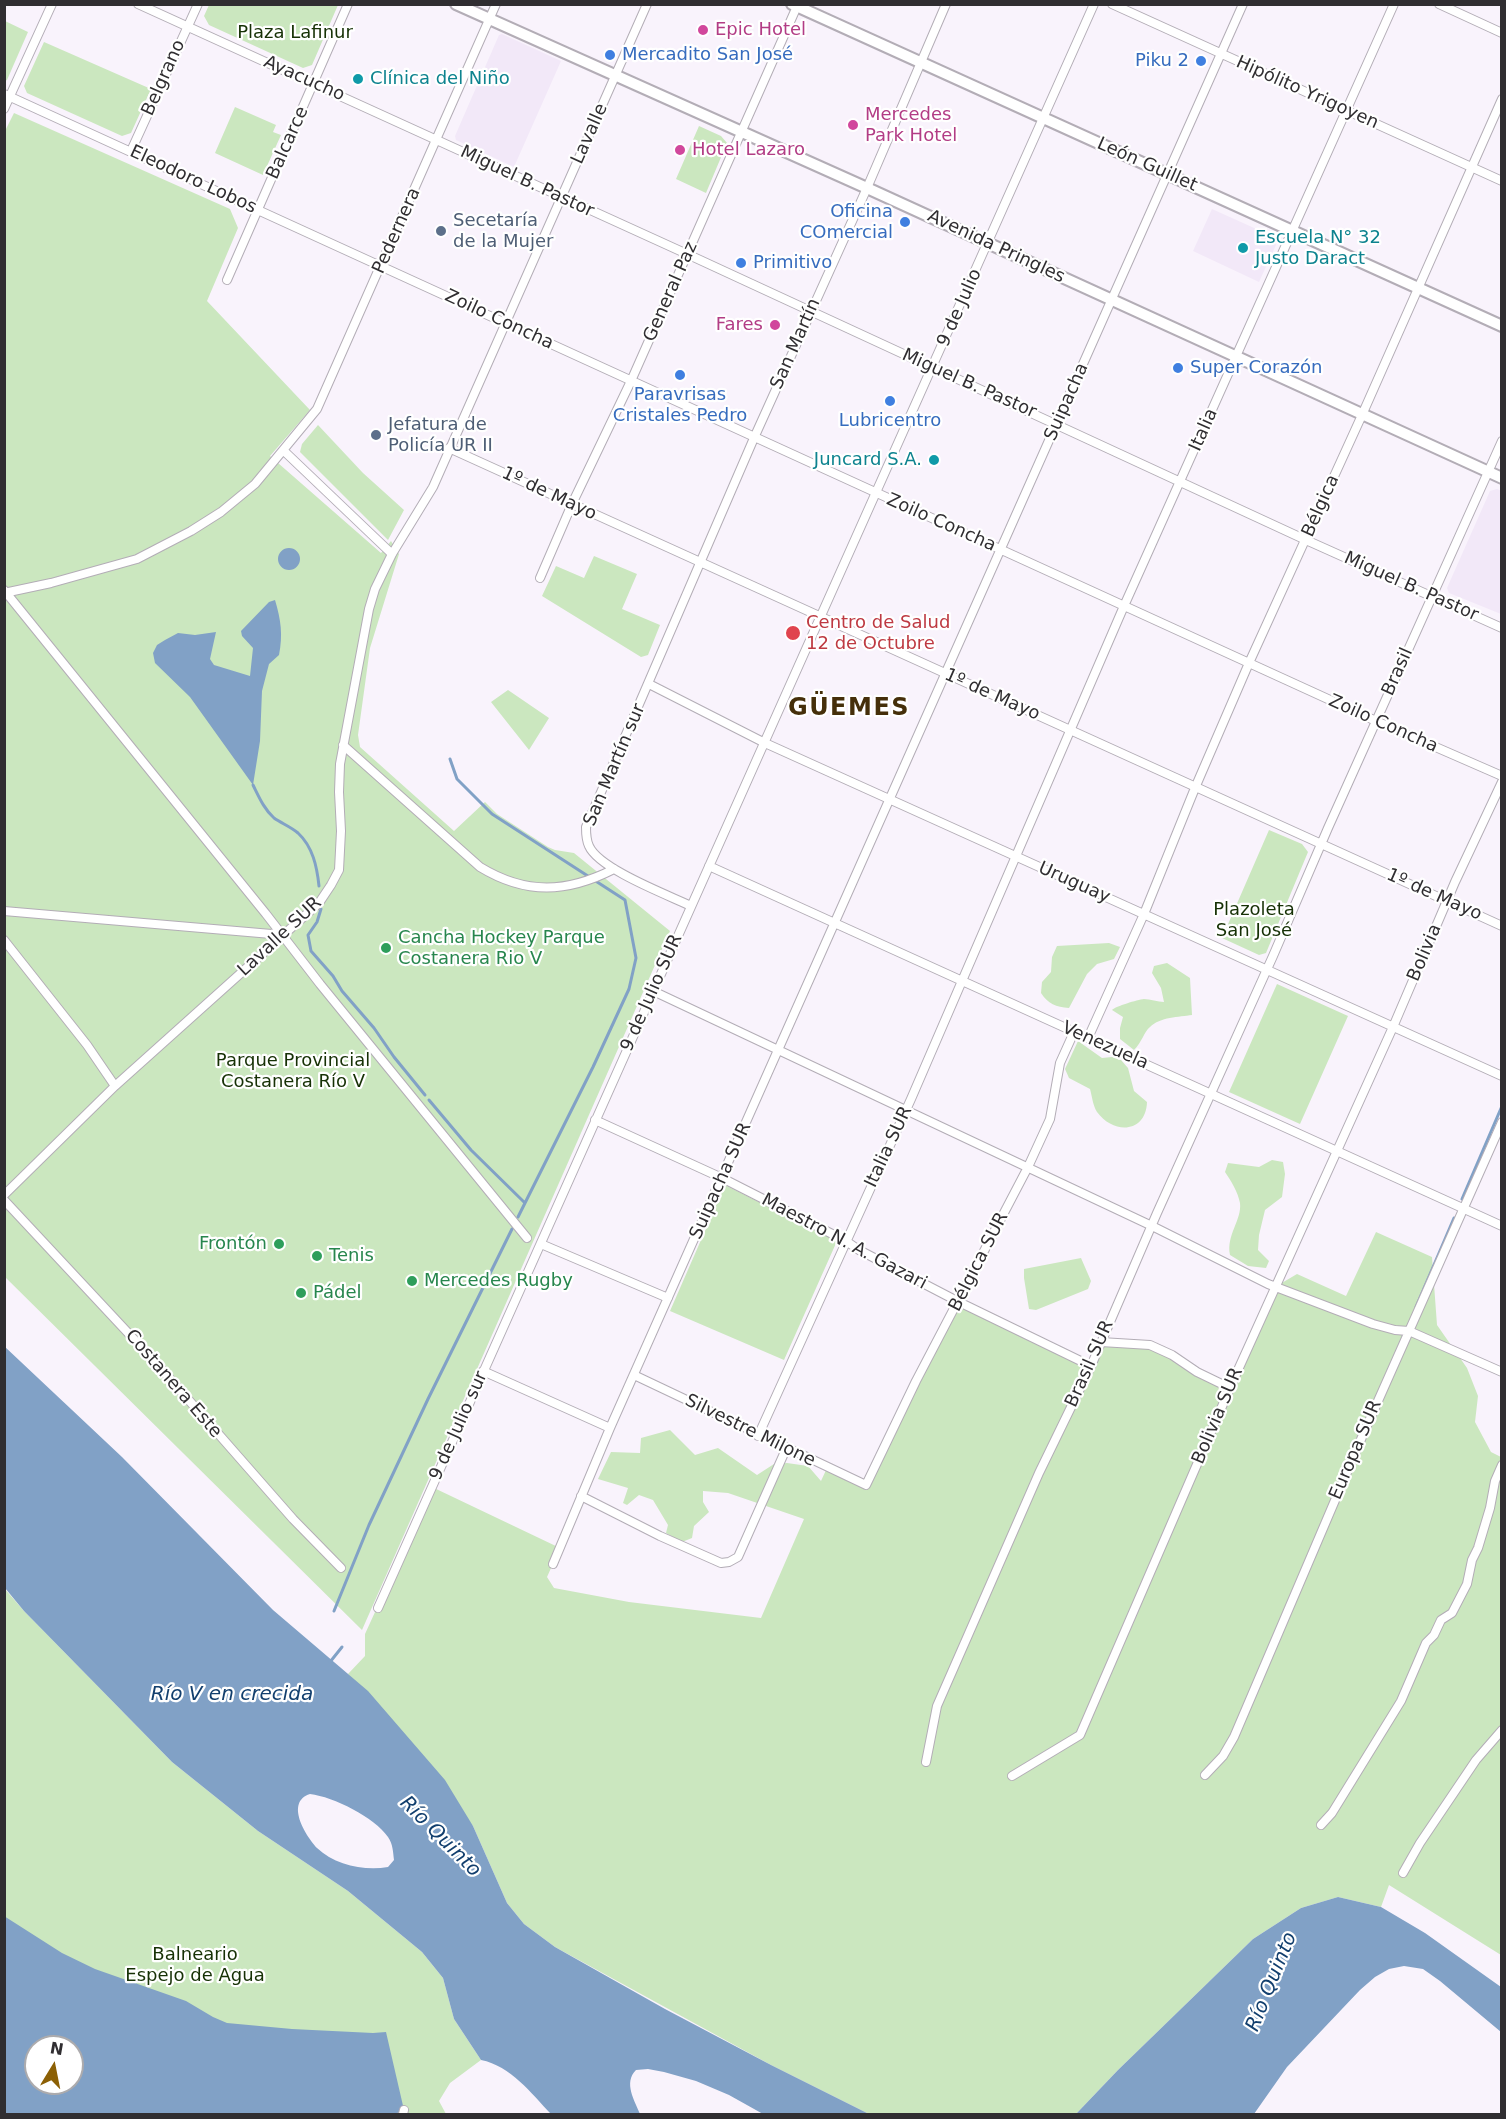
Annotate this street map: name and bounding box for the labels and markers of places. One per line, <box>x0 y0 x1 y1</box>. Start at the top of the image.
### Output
place label: Epic Hotel <box>715 19 806 41</box>
marker: Epic Hotel <box>696 23 710 37</box>
place label: Mercadito San José <box>622 44 793 66</box>
marker: Mercadito San José <box>603 48 617 62</box>
place label: Piku 2 <box>1135 50 1189 72</box>
marker: Piku 2 <box>1194 54 1208 68</box>
place label: Clínica del Niño <box>370 68 510 90</box>
marker: Clínica del Niño <box>351 72 365 86</box>
place label: Mercedes Park Hotel <box>865 104 957 146</box>
marker: Mercedes Park Hotel <box>846 118 860 132</box>
place label: Hotel Lazaro <box>692 139 805 161</box>
marker: Hotel Lazaro <box>673 143 687 157</box>
place label: Oficina COmercial <box>800 201 893 244</box>
place label: Secetaría de la Mujer <box>453 210 553 252</box>
marker: Oficina COmercial <box>898 215 912 229</box>
marker: Secetaría de la Mujer <box>434 224 448 238</box>
place label: Escuela N° 32 Justo Daract <box>1255 227 1381 270</box>
marker: Escuela N° 32 Justo Daract <box>1236 241 1250 255</box>
place label: Primitivo <box>753 252 832 274</box>
marker: Primitivo <box>734 256 748 270</box>
place label: Fares <box>716 314 763 336</box>
marker: Fares <box>768 318 782 332</box>
place label: Super Corazón <box>1190 357 1322 379</box>
marker: Super Corazón <box>1171 361 1185 375</box>
marker: Paravrisas Cristales Pedro <box>673 368 687 382</box>
place label: Paravrisas Cristales Pedro <box>613 384 747 426</box>
marker: Lubricentro <box>883 394 897 408</box>
place label: Lubricentro <box>839 410 941 432</box>
place label: Jefatura de Policía UR II <box>388 414 493 456</box>
marker: Jefatura de Policía UR II <box>369 428 383 442</box>
place label: Juncard S.A. <box>814 449 922 471</box>
marker: Juncard S.A. <box>927 453 941 467</box>
place label: Centro de Salud 12 de Octubre <box>806 612 950 654</box>
marker: Centro de Salud 12 de Octubre <box>784 624 802 642</box>
place label: Cancha Hockey Parque Costanera Rio V <box>398 927 605 970</box>
marker: Cancha Hockey Parque Costanera Rio V <box>379 941 393 955</box>
place label: Frontón <box>199 1233 267 1255</box>
marker: Frontón <box>272 1237 286 1251</box>
place label: Tenis <box>329 1245 374 1267</box>
marker: Tenis <box>310 1249 324 1263</box>
place label: Mercedes Rugby <box>424 1270 573 1292</box>
marker: Mercedes Rugby <box>405 1274 419 1288</box>
place label: Pádel <box>313 1282 362 1304</box>
marker: Pádel <box>294 1286 308 1300</box>

